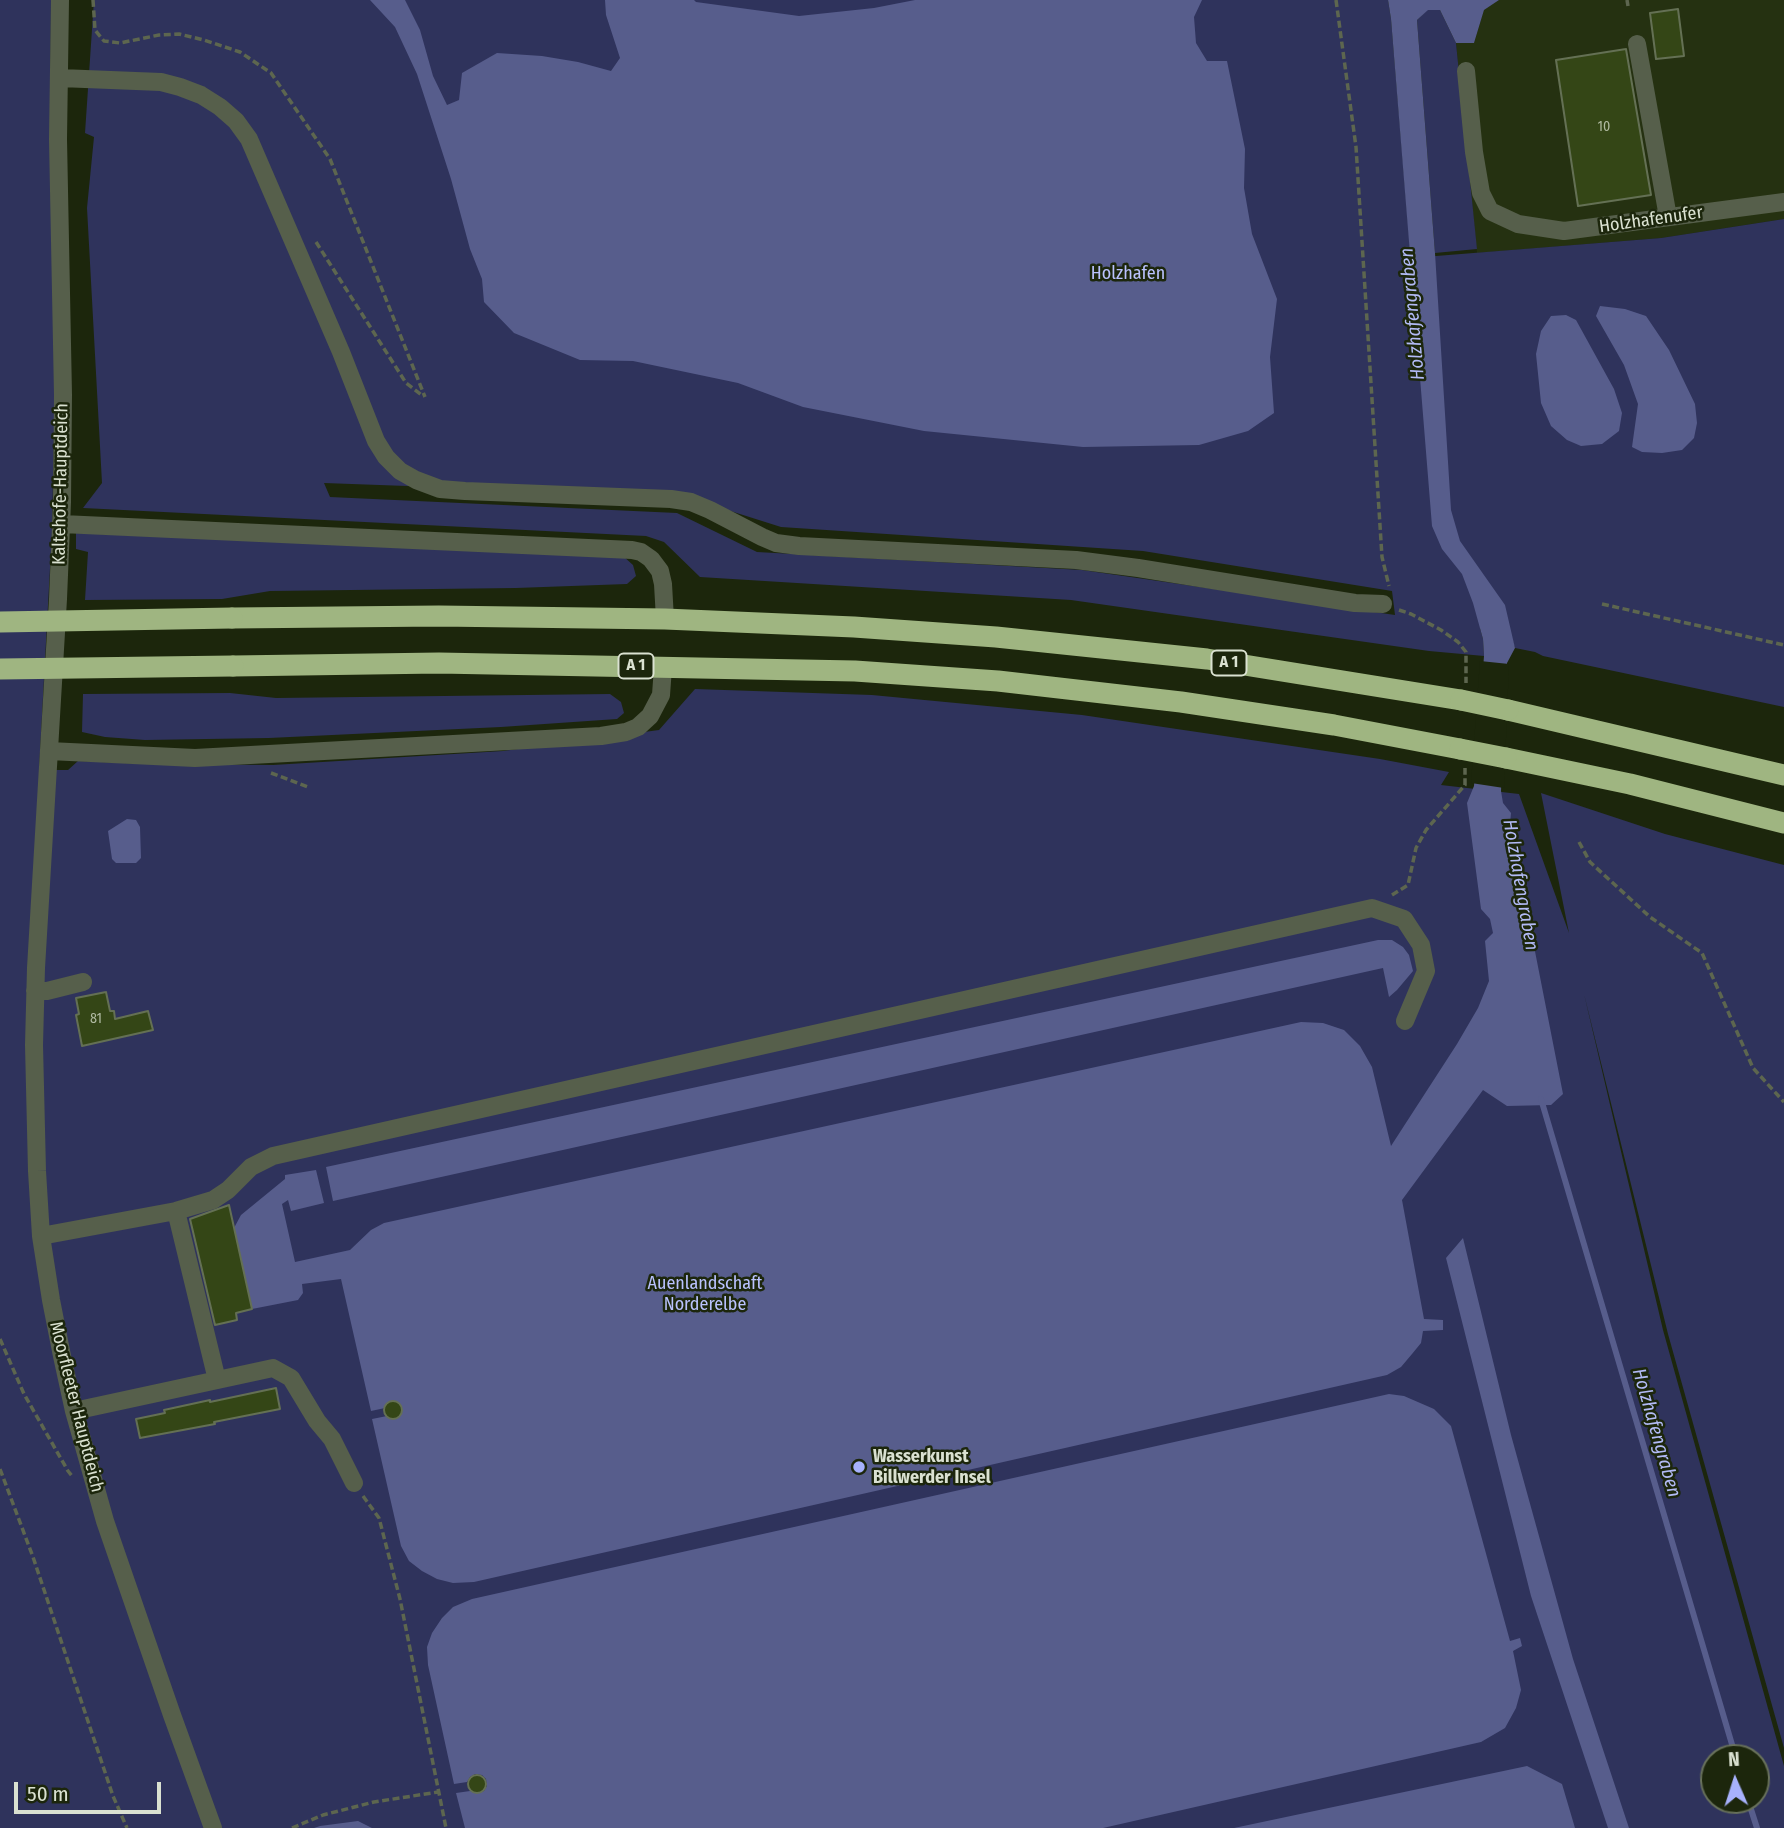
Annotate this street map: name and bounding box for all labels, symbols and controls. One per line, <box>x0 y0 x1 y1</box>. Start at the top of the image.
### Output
house number: 10 <box>1598 119 1610 135</box>
street label: Holzhafenufer <box>1598 202 1704 238</box>
water label: Holzhafengraben <box>1396 247 1430 381</box>
park label: Holzhafen <box>1091 263 1165 285</box>
street label: Kaltehofe-Hauptdeich <box>49 403 73 565</box>
road number: A 1 <box>1212 650 1246 676</box>
road number: A 1 <box>618 653 654 678</box>
water label: Holzhafengraben <box>1497 818 1543 952</box>
house number: 81 <box>90 1011 102 1027</box>
park label: Auenlandschaft Norderelbe <box>648 1273 762 1316</box>
street label: Moorfleeter Hauptdeich <box>44 1319 108 1495</box>
water label: Holzhafengraben <box>1627 1366 1685 1500</box>
place label: Wasserkunst Billwerder Insel <box>873 1446 991 1488</box>
marker: Wasserkunst Billwerder Insel <box>851 1459 867 1475</box>
north arrow <box>1700 1744 1770 1814</box>
text: N <box>1728 1748 1740 1771</box>
scale bar <box>18 1769 164 1813</box>
text: 50 m <box>27 1781 69 1807</box>

